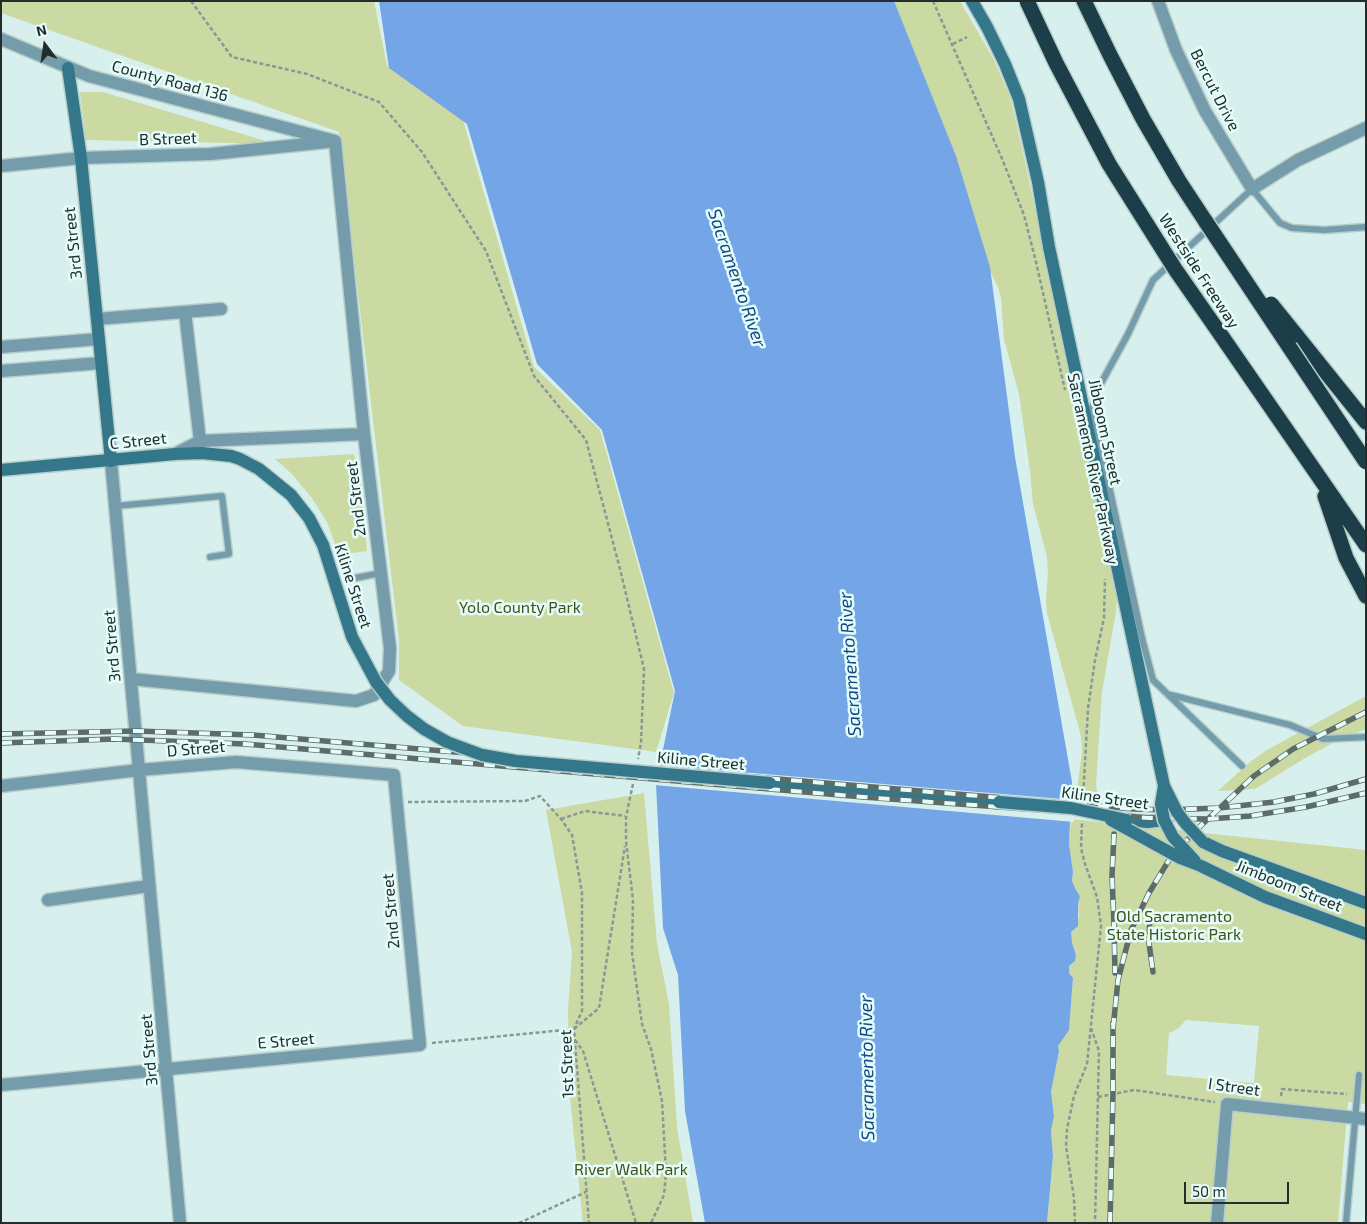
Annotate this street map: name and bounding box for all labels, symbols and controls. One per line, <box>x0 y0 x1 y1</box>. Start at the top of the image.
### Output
north arrow <box>20 20 70 70</box>
text: N <box>34 20 48 39</box>
street label: Bercut Drive <box>1186 46 1244 134</box>
street label: County Road 136 <box>110 56 230 106</box>
street label: B Street <box>139 128 197 150</box>
street label: 3rd Street <box>60 206 86 280</box>
water label: Sacramento River <box>703 206 771 350</box>
street label: Westside Freeway <box>1155 210 1243 332</box>
street label: Sacramento River Parkway <box>1063 371 1123 567</box>
street label: Jibboom Street <box>1084 377 1126 487</box>
street label: C Street <box>109 428 167 454</box>
street label: 2nd Street <box>342 460 370 538</box>
street label: Kiline Street <box>330 541 376 631</box>
water label: Sacramento River <box>834 591 866 737</box>
park label: Yolo County Park <box>459 598 581 618</box>
street label: 3rd Street <box>99 609 125 683</box>
street label: D Street <box>166 737 226 761</box>
street label: Kiline Street <box>656 748 746 774</box>
street label: Kiline Street <box>1060 782 1150 814</box>
street label: Jimboom Street <box>1233 856 1345 916</box>
street label: 2nd Street <box>378 873 404 949</box>
park label: Old Sacramento State Historic Park <box>1107 907 1241 945</box>
water label: Sacramento River <box>855 995 879 1141</box>
street label: 3rd Street <box>136 1013 162 1087</box>
street label: E Street <box>257 1029 315 1053</box>
street label: 1st Street <box>556 1029 578 1099</box>
street label: I Street <box>1207 1074 1261 1100</box>
park label: River Walk Park <box>574 1160 688 1180</box>
scale bar <box>1187 1172 1292 1204</box>
text: 50 m <box>1192 1182 1226 1200</box>

